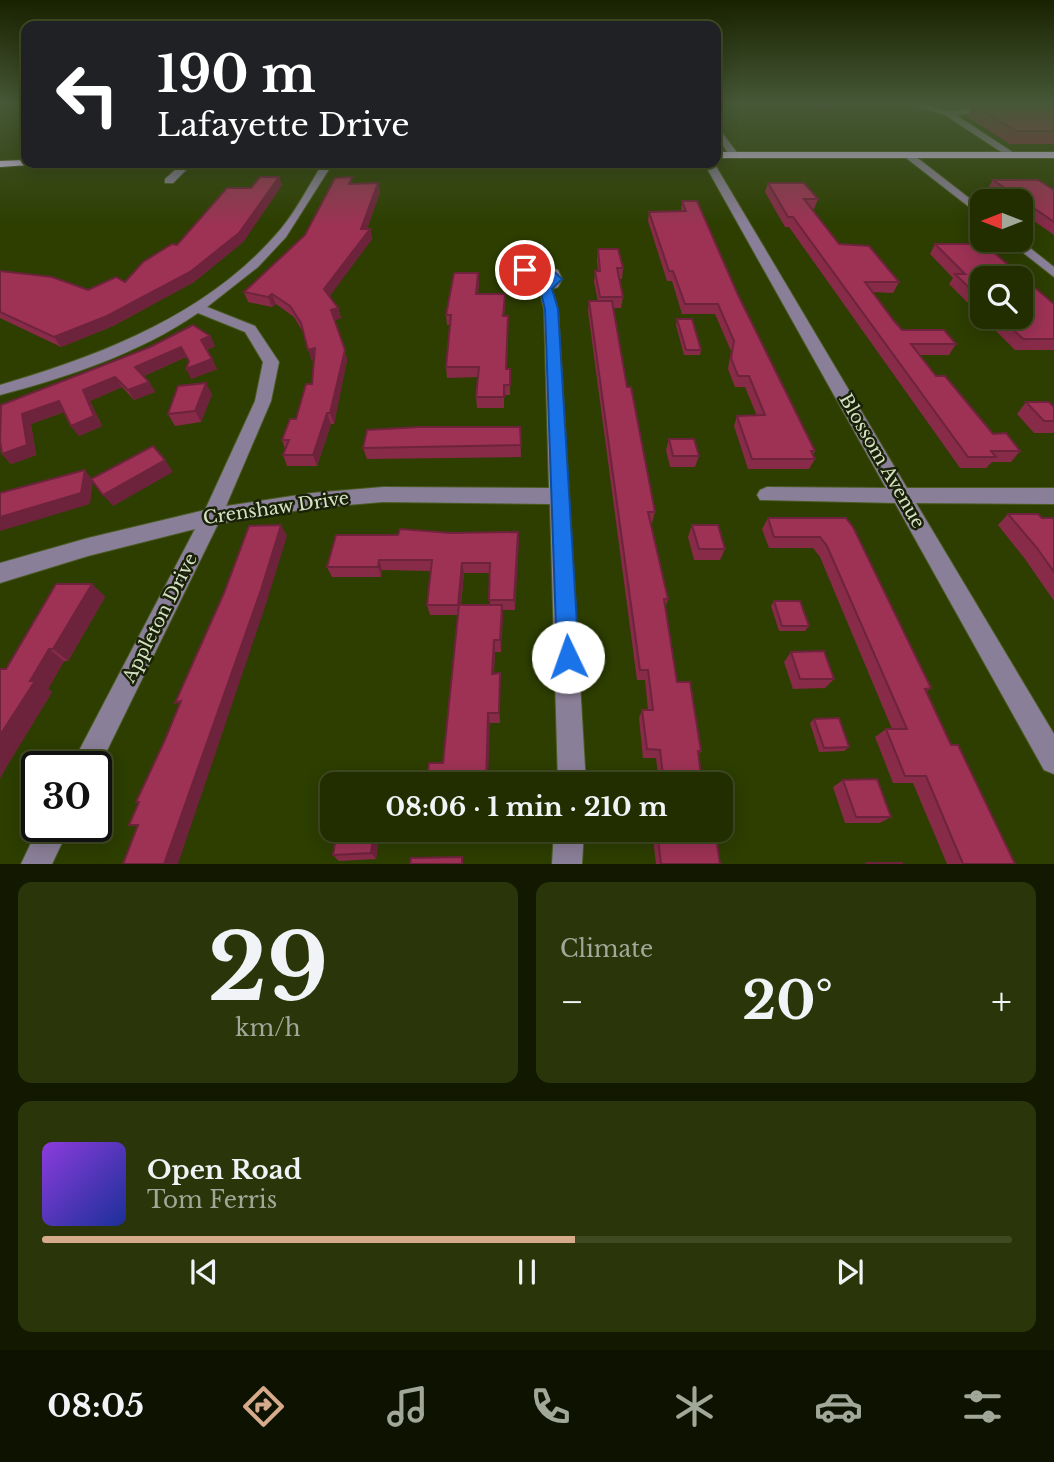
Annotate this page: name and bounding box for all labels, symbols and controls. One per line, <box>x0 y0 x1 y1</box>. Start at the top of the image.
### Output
text: 190 m <box>157 44 316 105</box>
icon: left <box>42 49 133 140</box>
text: Lafayette Drive <box>157 105 410 145</box>
north arrow <box>970 189 1032 252</box>
map controls <box>970 189 1033 329</box>
pin <box>495 240 555 300</box>
icon: arrive <box>506 251 544 289</box>
button: search <box>970 266 1033 329</box>
street label: Blossom Avenue <box>835 390 929 532</box>
street label: Crenshaw Drive <box>202 487 350 529</box>
street label: Appleton Drive <box>117 550 202 687</box>
position arrow <box>531 620 605 694</box>
speed limit sign: 30 <box>21 751 112 842</box>
text: 08:06 · 1 min · 210 m <box>386 791 667 823</box>
text: 29 <box>208 912 328 1025</box>
text: Climate <box>560 935 653 963</box>
text: 20° <box>742 969 833 1033</box>
text: − <box>560 978 584 1025</box>
text: + <box>991 978 1012 1025</box>
text: km/h <box>235 1014 301 1042</box>
text: Open Road <box>147 1154 302 1186</box>
text: Tom Ferris <box>147 1186 277 1214</box>
icon: previous <box>185 1253 223 1291</box>
icon: pause <box>508 1253 546 1291</box>
icon: next <box>831 1253 869 1291</box>
icon: directions <box>239 1382 288 1431</box>
icon: music <box>383 1382 432 1431</box>
icon: phone <box>526 1382 575 1431</box>
icon: climate <box>670 1382 719 1431</box>
icon: car <box>814 1382 863 1431</box>
icon: filters <box>958 1382 1007 1431</box>
text: 08:05 <box>47 1386 144 1426</box>

